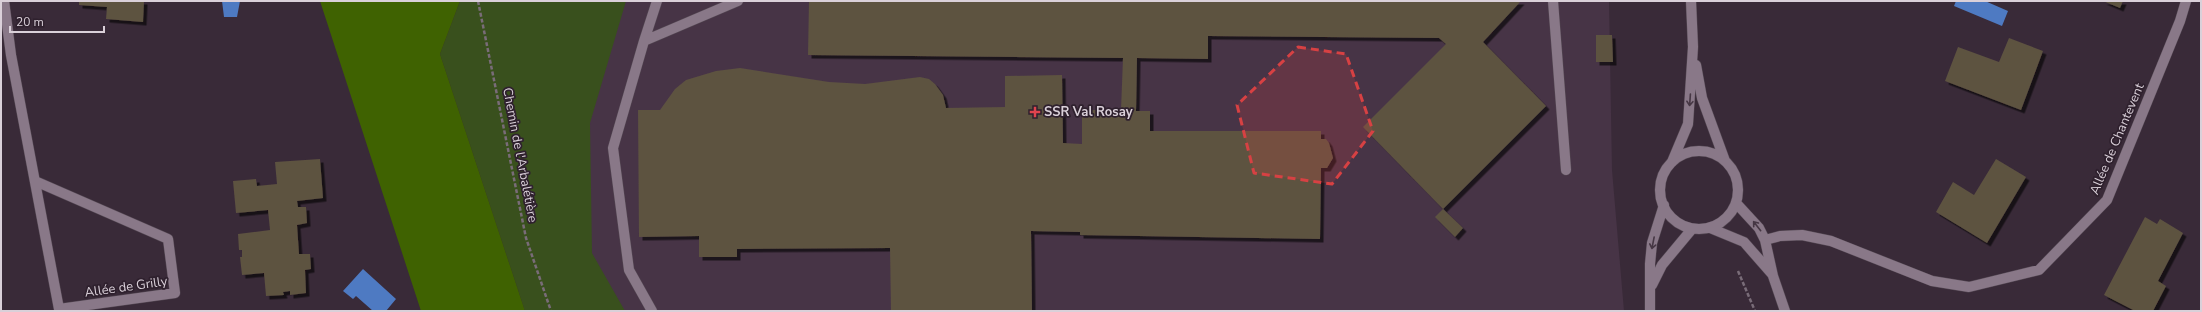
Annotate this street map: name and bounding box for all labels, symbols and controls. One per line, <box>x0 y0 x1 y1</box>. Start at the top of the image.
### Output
scale bar <box>10 8 104 34</box>
text: 20 m <box>16 14 44 30</box>
street label: Allée de Chantevent <box>2085 80 2149 197</box>
street label: Chemin de l'Arbalétière <box>498 86 542 224</box>
one-way arrow <box>1686 93 1693 106</box>
place label: SSR Val Rosay <box>1044 103 1133 121</box>
marker: SSR Val Rosay <box>1029 106 1041 118</box>
one-way arrow <box>1753 221 1761 232</box>
one-way arrow <box>1649 236 1657 249</box>
street label: Allée de Grilly <box>83 272 169 302</box>

